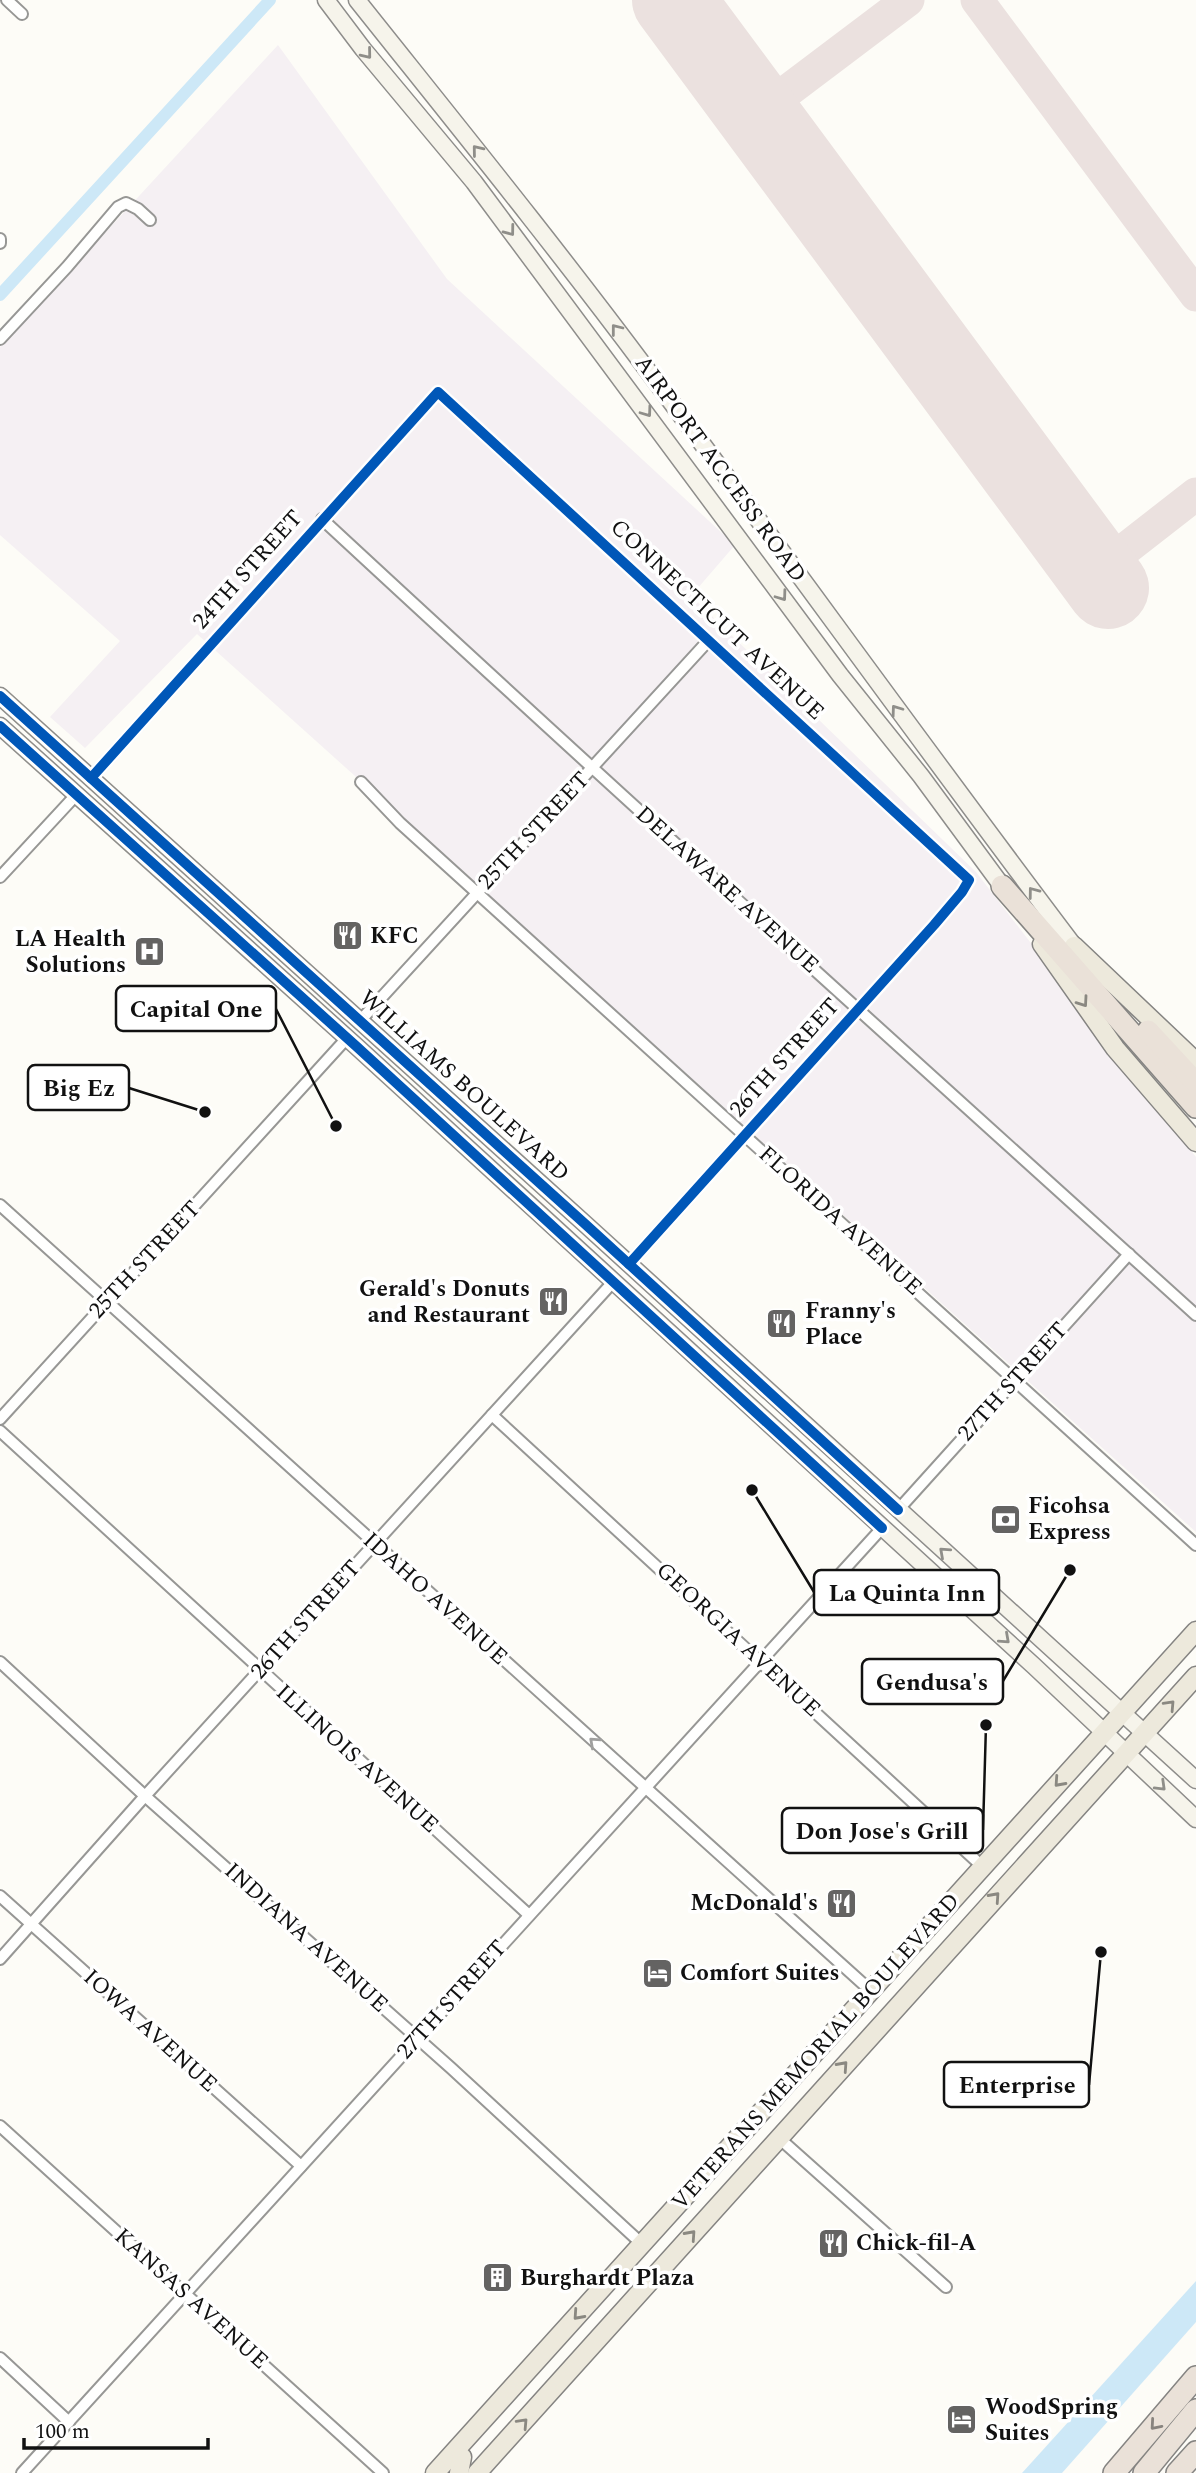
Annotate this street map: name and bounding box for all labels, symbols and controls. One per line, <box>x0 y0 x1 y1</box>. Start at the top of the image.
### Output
one-way arrow <box>359 46 372 58</box>
one-way arrow <box>472 145 485 157</box>
one-way arrow <box>502 223 515 236</box>
one-way arrow <box>612 325 625 337</box>
street label: AIRPORT ACCESS ROAD <box>625 348 815 590</box>
one-way arrow <box>639 405 652 417</box>
street label: 24TH STREET <box>184 502 312 638</box>
street label: CONNECTICUT AVENUE <box>602 511 832 729</box>
one-way arrow <box>774 588 786 601</box>
one-way arrow <box>892 705 905 718</box>
street label: 25TH STREET <box>470 764 598 898</box>
street label: DELAWARE AVENUE <box>627 798 827 982</box>
one-way arrow <box>1028 887 1041 900</box>
restaurant icon: KFC <box>330 919 364 953</box>
place label: KFC <box>370 919 419 954</box>
place label: LA Health Solutions <box>15 922 126 983</box>
hospital icon: LA Health Solutions <box>132 935 166 969</box>
street label: WILLIAMS BOULEVARD <box>351 982 577 1190</box>
callout: Capital One <box>116 986 276 1031</box>
street label: 26TH STREET <box>721 990 849 1126</box>
text: Capital One <box>130 992 262 1028</box>
one-way arrow <box>1075 994 1087 1007</box>
callout: Big Ez <box>28 1065 129 1110</box>
text: Big Ez <box>43 1071 115 1107</box>
street label: FLORIDA AVENUE <box>750 1138 930 1304</box>
street label: 25TH STREET <box>81 1193 209 1327</box>
place label: Gerald's Donuts and Restaurant <box>359 1272 530 1333</box>
restaurant icon: Gerald's Donuts and Restaurant <box>536 1285 570 1319</box>
place label: Franny's Place <box>805 1294 896 1355</box>
restaurant icon: Franny's Place <box>765 1307 799 1341</box>
street label: 27TH STREET <box>949 1314 1077 1450</box>
place label: Ficohsa Express <box>1028 1489 1111 1550</box>
bank icon: Ficohsa Express <box>988 1502 1022 1536</box>
street label: IDAHO AVENUE <box>354 1524 516 1674</box>
one-way arrow <box>939 1547 952 1560</box>
street label: 26TH STREET <box>242 1552 370 1688</box>
street label: GEORGIA AVENUE <box>647 1554 829 1726</box>
callout: La Quinta Inn <box>814 1570 999 1615</box>
text: La Quinta Inn <box>828 1576 986 1612</box>
one-way arrow <box>997 1631 1010 1644</box>
callout: Gendusa's <box>862 1659 1003 1704</box>
text: Gendusa's <box>876 1665 988 1701</box>
street label: ILLINOIS AVENUE <box>267 1676 447 1842</box>
one-way arrow <box>1162 1700 1174 1713</box>
one-way arrow <box>589 1738 602 1751</box>
one-way arrow <box>1054 1774 1067 1787</box>
one-way arrow <box>1153 1777 1166 1790</box>
callout: Don Jose's Grill <box>782 1808 983 1853</box>
text: Don Jose's Grill <box>795 1814 969 1850</box>
street label: INDIANA AVENUE <box>216 1854 396 2022</box>
street label: VETERANS MEMORIAL BOULEVARD <box>663 1885 969 2219</box>
place label: McDonald's <box>690 1886 818 1921</box>
restaurant icon: McDonald's <box>824 1886 858 1920</box>
one-way arrow <box>987 1892 1000 1905</box>
street label: 27TH STREET <box>388 1932 516 2068</box>
hotel icon: Comfort Suites <box>640 1956 674 1990</box>
place label: Comfort Suites <box>680 1956 840 1991</box>
street label: IOWA AVENUE <box>75 1961 225 2101</box>
one-way arrow <box>835 2061 847 2074</box>
callout: Enterprise <box>944 2062 1089 2107</box>
text: Enterprise <box>958 2068 1076 2104</box>
street label: KANSAS AVENUE <box>106 2220 276 2378</box>
restaurant icon: Chick-fil-A <box>816 2226 850 2260</box>
place label: Chick-fil-A <box>856 2226 977 2261</box>
one-way arrow <box>683 2230 696 2243</box>
building icon: Burghardt Plaza <box>480 2261 514 2295</box>
place label: Burghardt Plaza <box>520 2261 694 2296</box>
one-way arrow <box>574 2307 586 2320</box>
place label: WoodSpring Suites <box>985 2390 1118 2451</box>
hotel icon: WoodSpring Suites <box>945 2403 979 2437</box>
scale bar <box>24 2406 208 2450</box>
text: 100 m <box>35 2416 90 2448</box>
one-way arrow <box>1151 2417 1163 2430</box>
one-way arrow <box>515 2418 528 2431</box>

